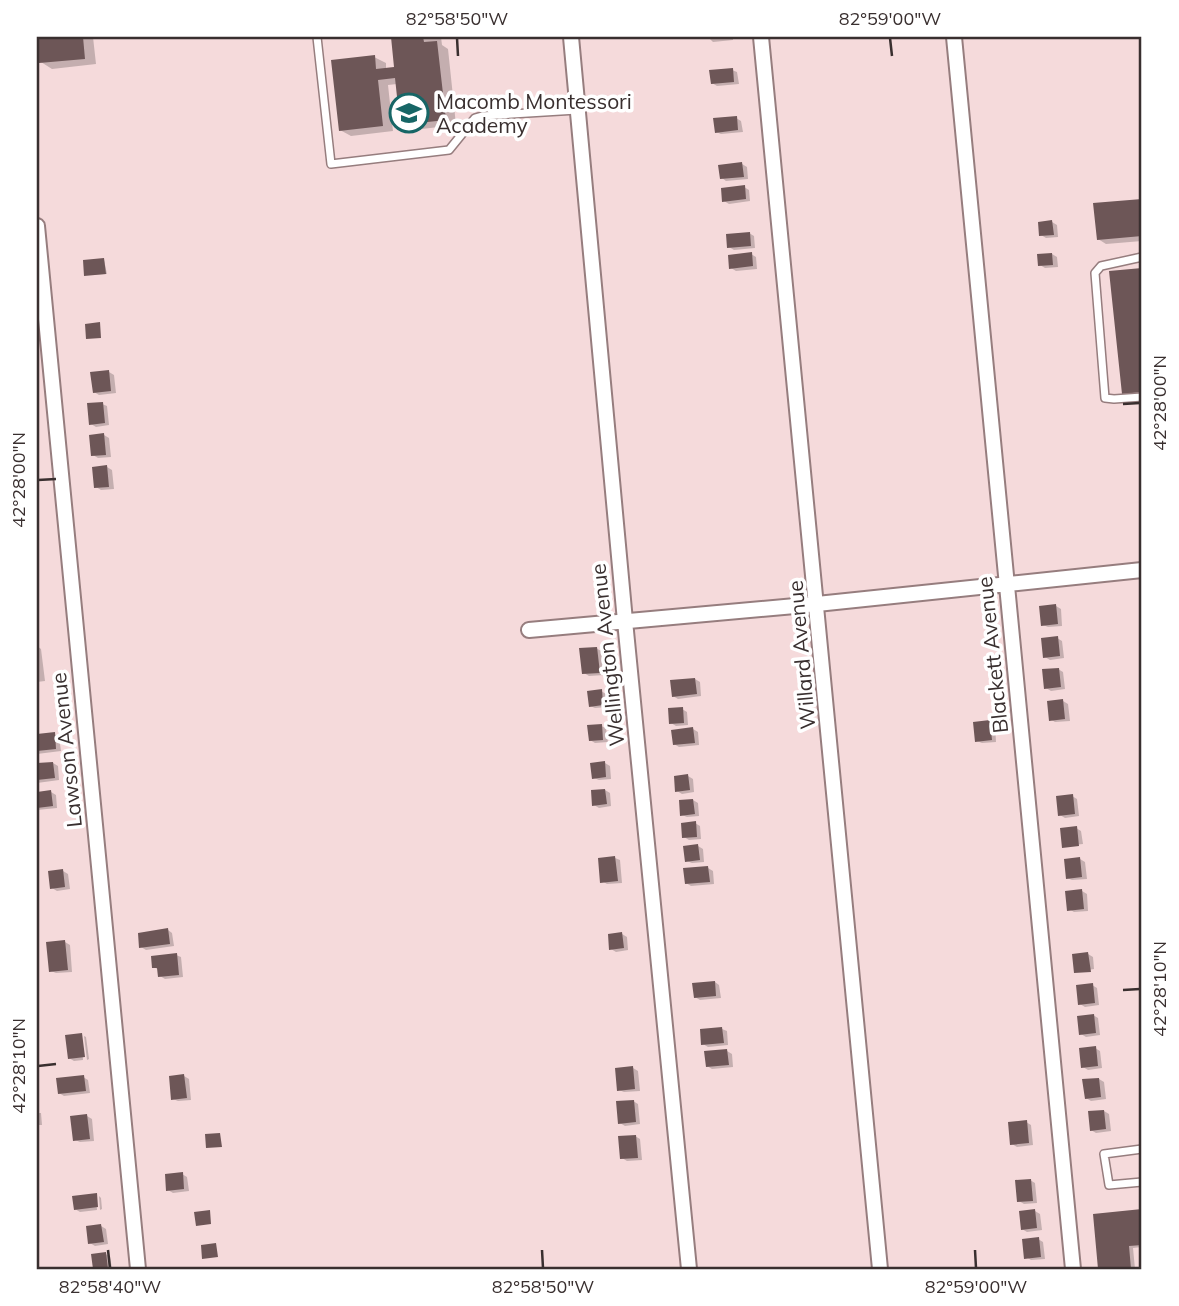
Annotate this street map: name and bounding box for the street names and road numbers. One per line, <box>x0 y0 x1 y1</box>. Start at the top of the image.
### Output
street label: Wellington Avenue <box>584 562 630 748</box>
street label: Blackett Avenue <box>971 575 1013 735</box>
street label: Willard Avenue <box>782 579 820 731</box>
street label: Lawson Avenue <box>45 671 87 829</box>

